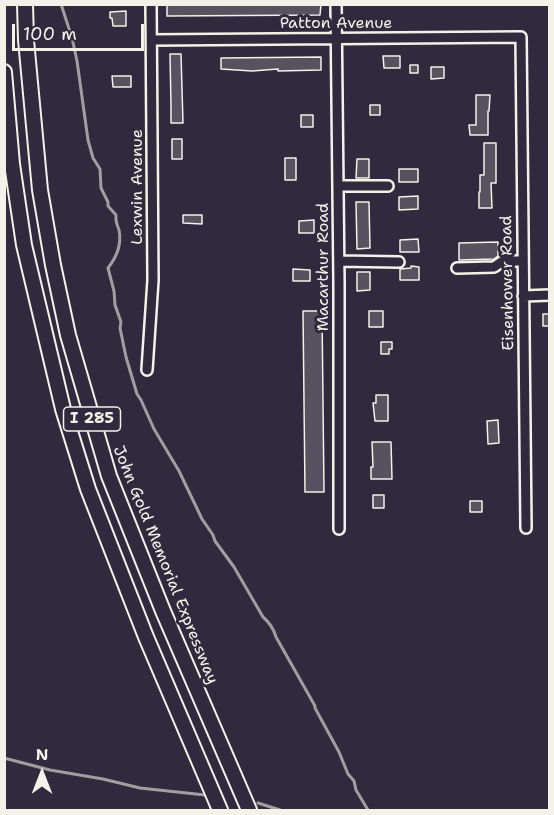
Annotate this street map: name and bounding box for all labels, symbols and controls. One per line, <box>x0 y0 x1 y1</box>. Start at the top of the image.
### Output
scale bar <box>15 12 147 50</box>
street label: Patton Avenue <box>280 14 392 34</box>
text: 100 m <box>23 22 77 46</box>
street label: Lexwin Avenue <box>128 129 148 245</box>
street label: Macarthur Road <box>314 203 334 331</box>
street label: Eisenhower Road <box>497 215 519 351</box>
road number: I 285 <box>64 407 121 431</box>
street label: John Gold Memorial Expressway <box>108 443 222 687</box>
north arrow <box>12 743 72 803</box>
text: N <box>36 744 48 765</box>

